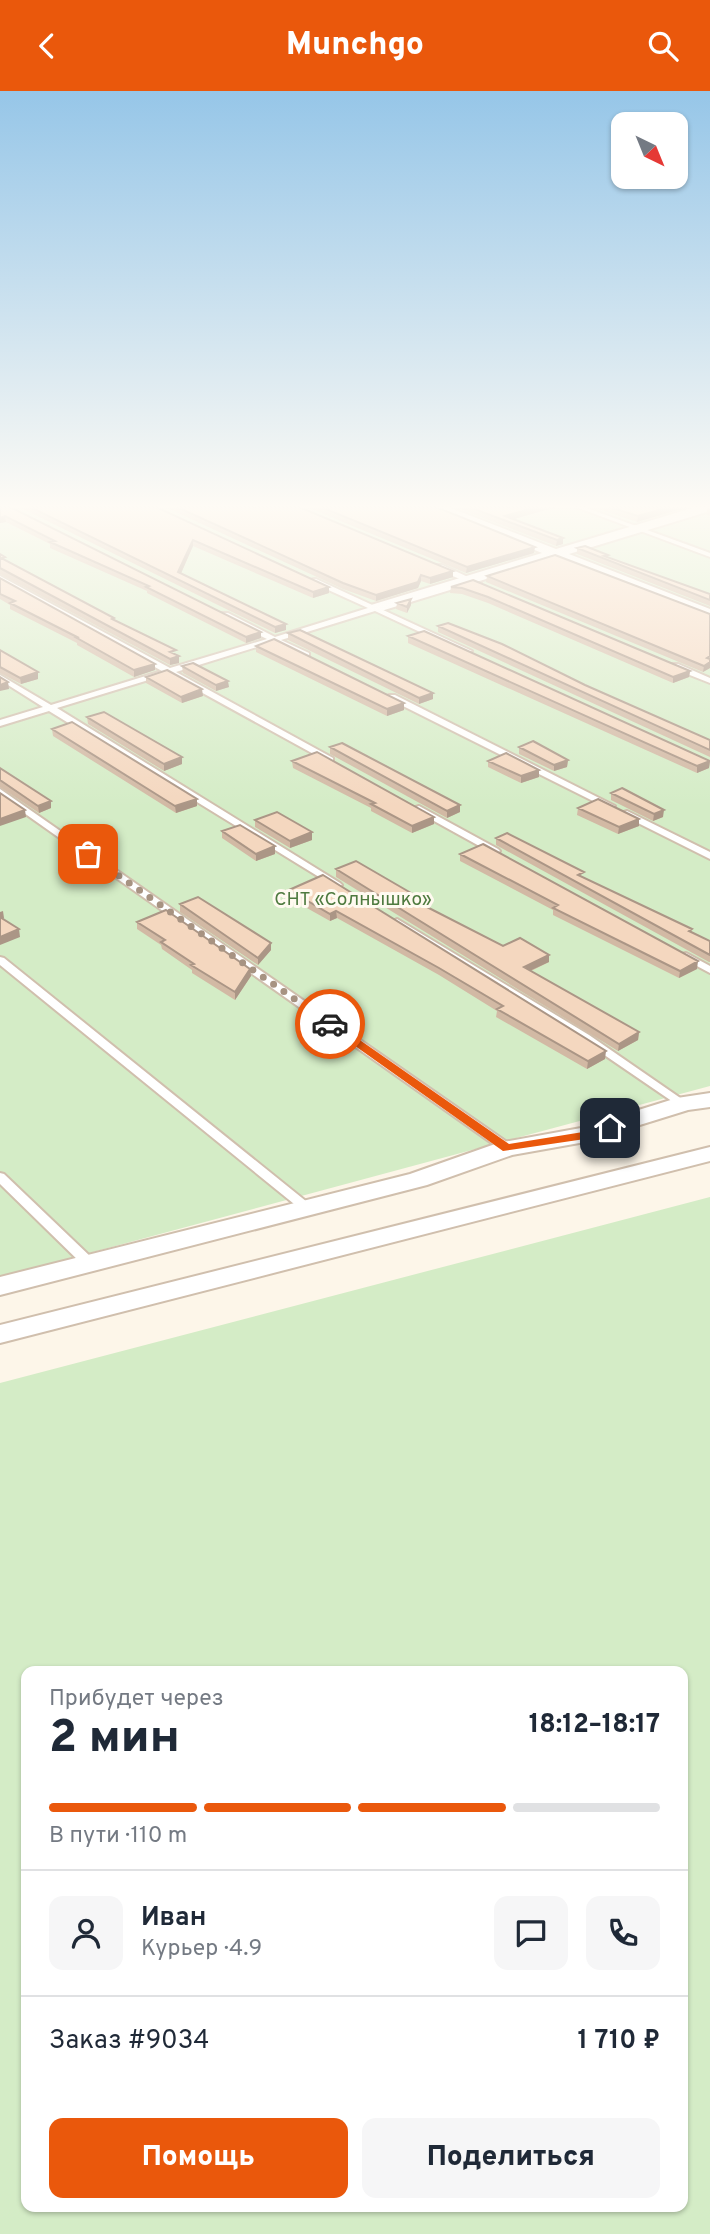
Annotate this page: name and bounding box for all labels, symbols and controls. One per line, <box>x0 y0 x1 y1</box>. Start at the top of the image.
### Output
text: Munchgo <box>286 26 424 66</box>
icon: back <box>28 27 66 65</box>
icon: search <box>644 27 682 65</box>
north arrow <box>611 112 688 189</box>
map controls <box>611 112 688 189</box>
pin <box>58 824 118 884</box>
icon: bag <box>69 835 107 873</box>
park label: СНТ «Солнышко» <box>274 888 432 912</box>
courier <box>295 989 365 1059</box>
icon: car <box>311 1005 349 1043</box>
pin <box>580 1098 640 1158</box>
icon: home <box>591 1109 629 1147</box>
text: Прибудет через <box>49 1685 224 1714</box>
text: 18:12–18:17 <box>529 1709 660 1742</box>
text: 2 мин <box>49 1710 180 1769</box>
text: В пути · 110 m <box>49 1822 187 1851</box>
button: person <box>49 1896 123 1970</box>
button: chat <box>494 1896 568 1970</box>
button: phone <box>586 1896 660 1970</box>
text: Иван <box>141 1902 206 1935</box>
text: Курьер · 4.9 <box>141 1935 262 1964</box>
text: Заказ #9034 <box>49 2025 209 2058</box>
text: 1 710 ₽ <box>578 2025 660 2058</box>
button: Помощь <box>49 2118 348 2198</box>
button: Поделиться <box>362 2118 660 2198</box>

